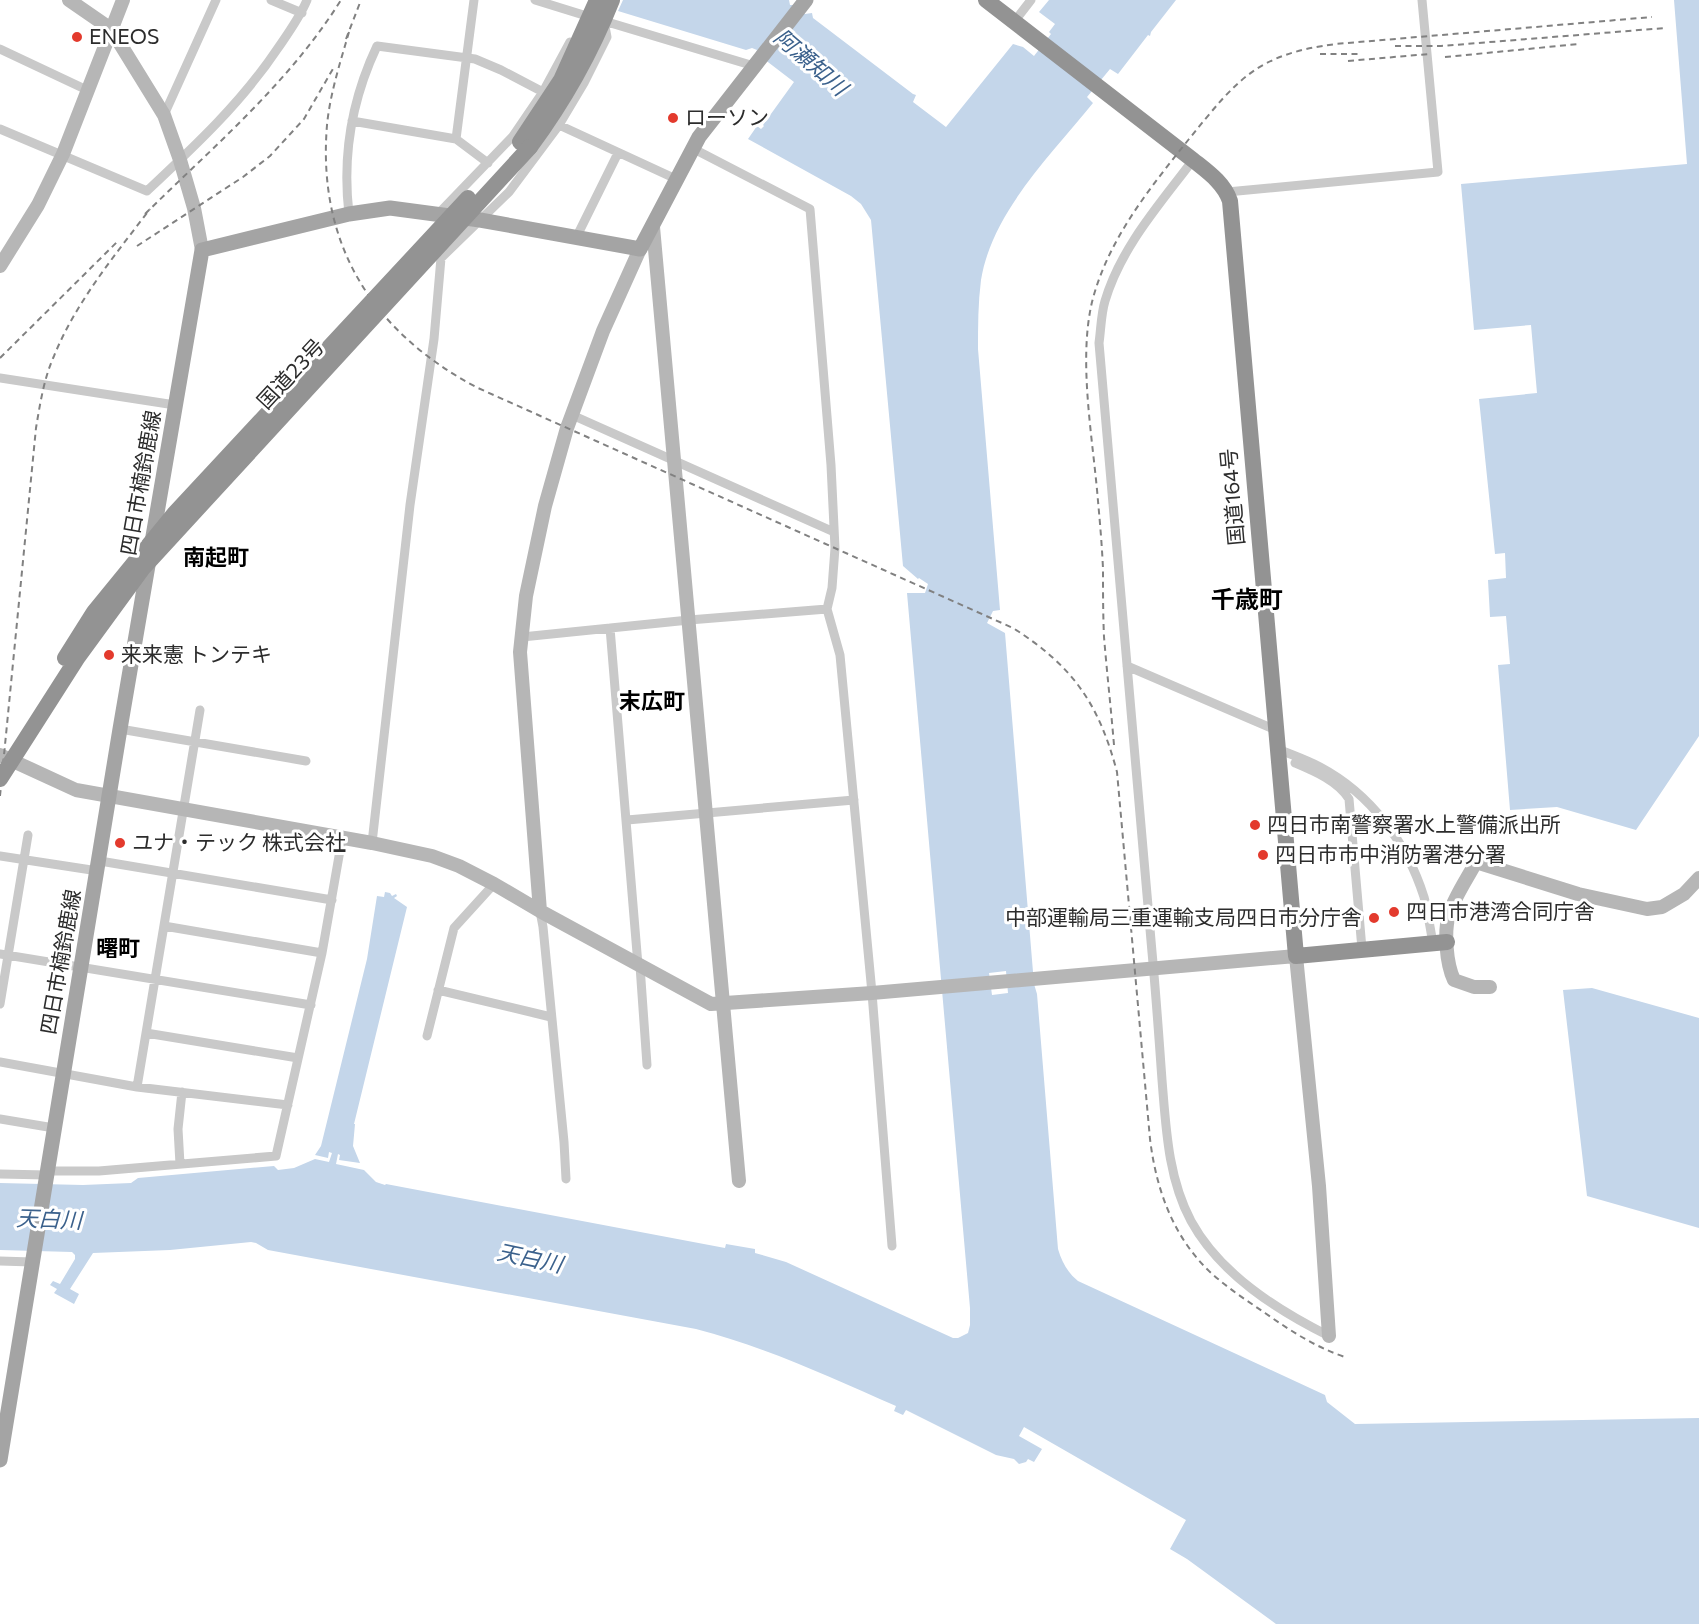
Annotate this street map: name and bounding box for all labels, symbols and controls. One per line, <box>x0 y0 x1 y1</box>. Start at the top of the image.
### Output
place label: ENEOS <box>89 23 159 48</box>
water label: 阿瀬知川 <box>769 23 855 102</box>
marker: ENEOS <box>70 30 84 44</box>
place label: ローソン <box>685 104 769 129</box>
marker: ローソン <box>666 111 680 125</box>
street label: 国道23号 <box>251 333 329 413</box>
street label: 四日市楠鈴鹿線 <box>114 408 165 557</box>
street label: 国道164号 <box>1215 448 1248 547</box>
district label: 南起町 <box>183 543 249 570</box>
district label: 千歳町 <box>1211 584 1283 613</box>
place label: 来来憲 トンテキ <box>121 641 272 666</box>
marker: 来来憲 トンテキ <box>102 648 116 662</box>
district label: 末広町 <box>619 687 685 714</box>
place label: 四日市南警察署水上警備派出所 <box>1267 811 1561 836</box>
marker: 四日市南警察署水上警備派出所 <box>1248 818 1262 832</box>
place label: ユナ・テック 株式会社 <box>132 829 346 854</box>
marker: ユナ・テック 株式会社 <box>113 836 127 850</box>
place label: 四日市市中消防署港分署 <box>1275 841 1506 866</box>
marker: 四日市市中消防署港分署 <box>1256 848 1270 862</box>
street label: 四日市楠鈴鹿線 <box>34 887 85 1036</box>
place label: 四日市港湾合同庁舎 <box>1406 898 1595 923</box>
place label: 中部運輸局三重運輸支局四日市分庁舎 <box>1005 904 1362 929</box>
marker: 四日市港湾合同庁舎 <box>1387 905 1401 919</box>
marker: 中部運輸局三重運輸支局四日市分庁舎 <box>1367 911 1381 925</box>
district label: 曙町 <box>96 934 140 961</box>
water label: 天白川 <box>16 1204 84 1233</box>
water label: 天白川 <box>495 1237 567 1278</box>

